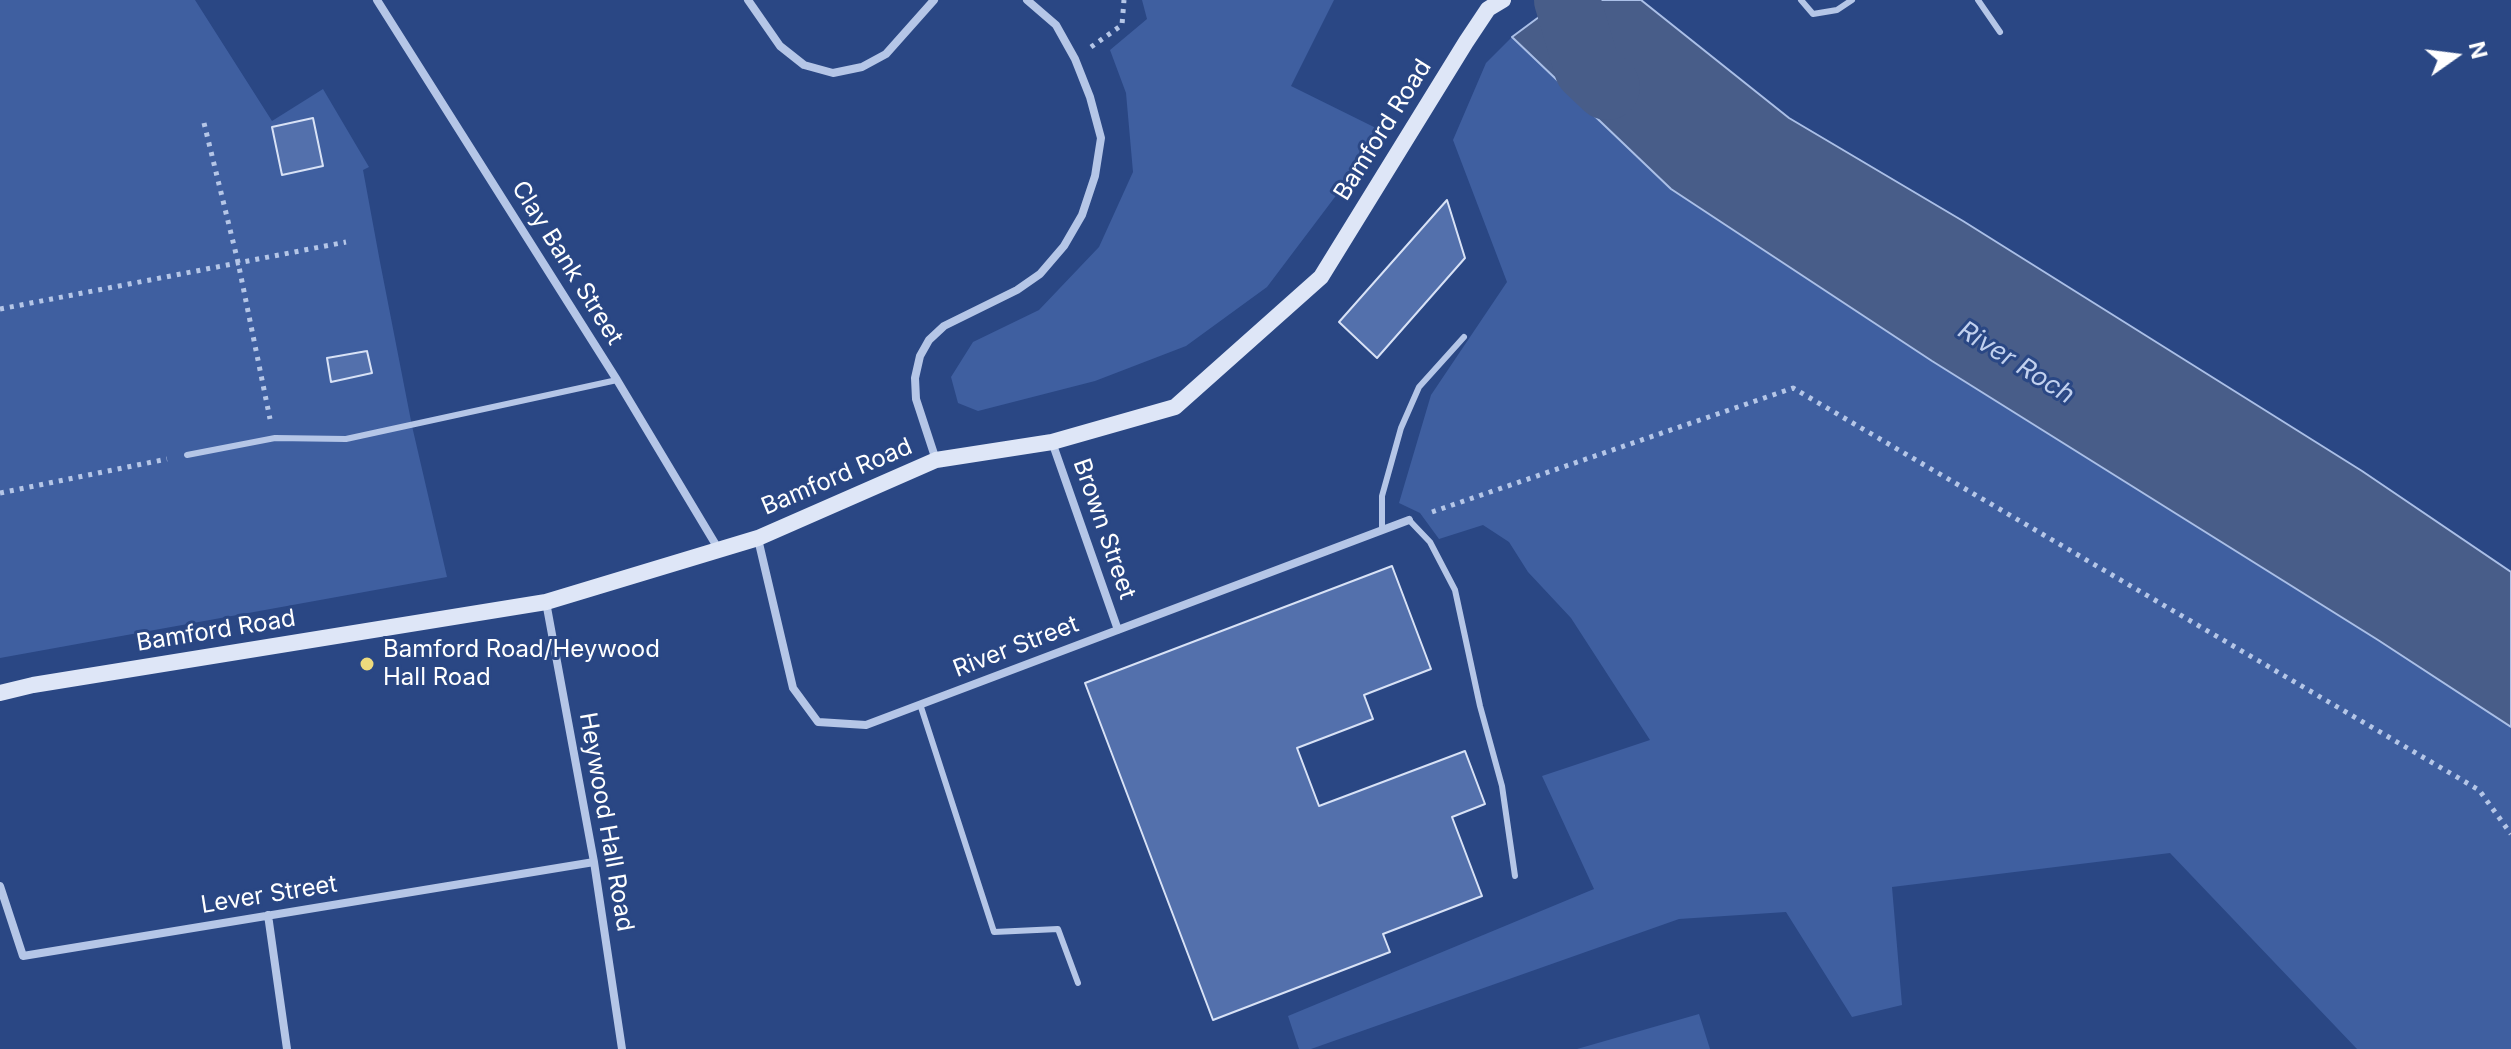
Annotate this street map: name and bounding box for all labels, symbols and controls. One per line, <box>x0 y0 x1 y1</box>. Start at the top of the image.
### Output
north arrow <box>2415 16 2495 96</box>
text: N <box>2464 39 2493 61</box>
street label: Bamford Road <box>1328 54 1438 206</box>
street label: Clay Bank Street <box>505 176 629 350</box>
water label: River Roch <box>1952 315 2080 411</box>
street label: Bamford Road <box>757 432 917 522</box>
street label: Brown Street <box>1067 455 1141 603</box>
street label: Bamford Road <box>134 604 298 658</box>
street label: River Street <box>949 610 1083 684</box>
place label: Bamford Road/Heywood Hall Road <box>383 636 660 692</box>
marker: Bamford Road/Heywood Hall Road <box>358 655 376 673</box>
street label: Heywood Hall Road <box>573 710 639 934</box>
street label: Lever Street <box>199 870 339 920</box>

